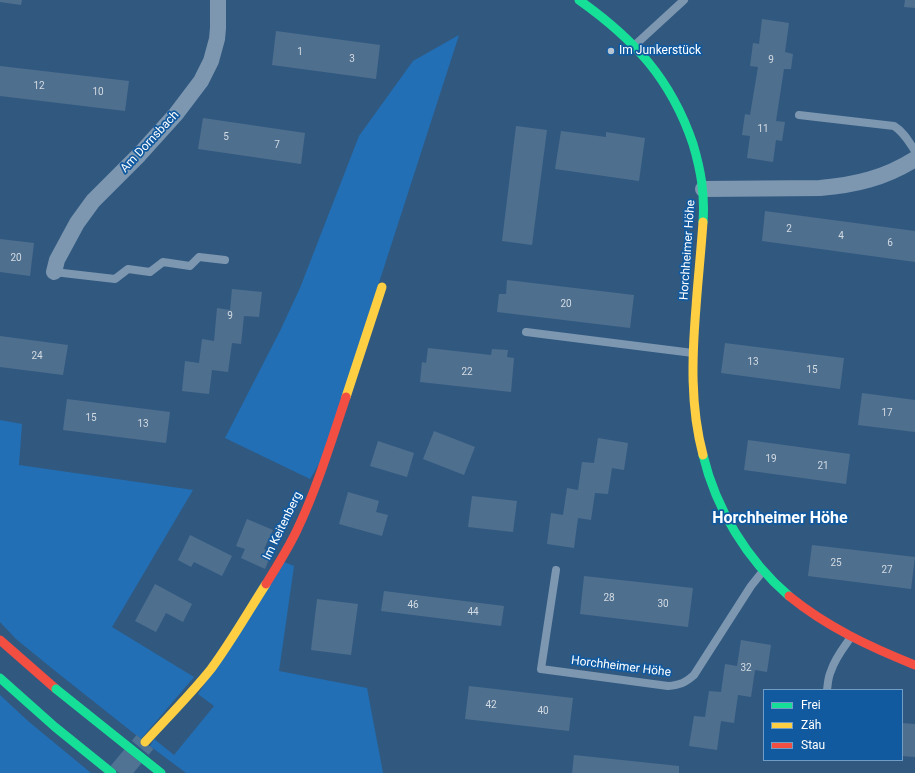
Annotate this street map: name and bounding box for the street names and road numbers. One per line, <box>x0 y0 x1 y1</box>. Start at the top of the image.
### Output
street label: Am Dornsbach <box>118 108 182 176</box>
street label: Horchheimer Höhe <box>677 199 699 301</box>
street label: Im Keitenberg <box>260 490 306 562</box>
street label: Horchheimer Höhe <box>570 654 672 680</box>

